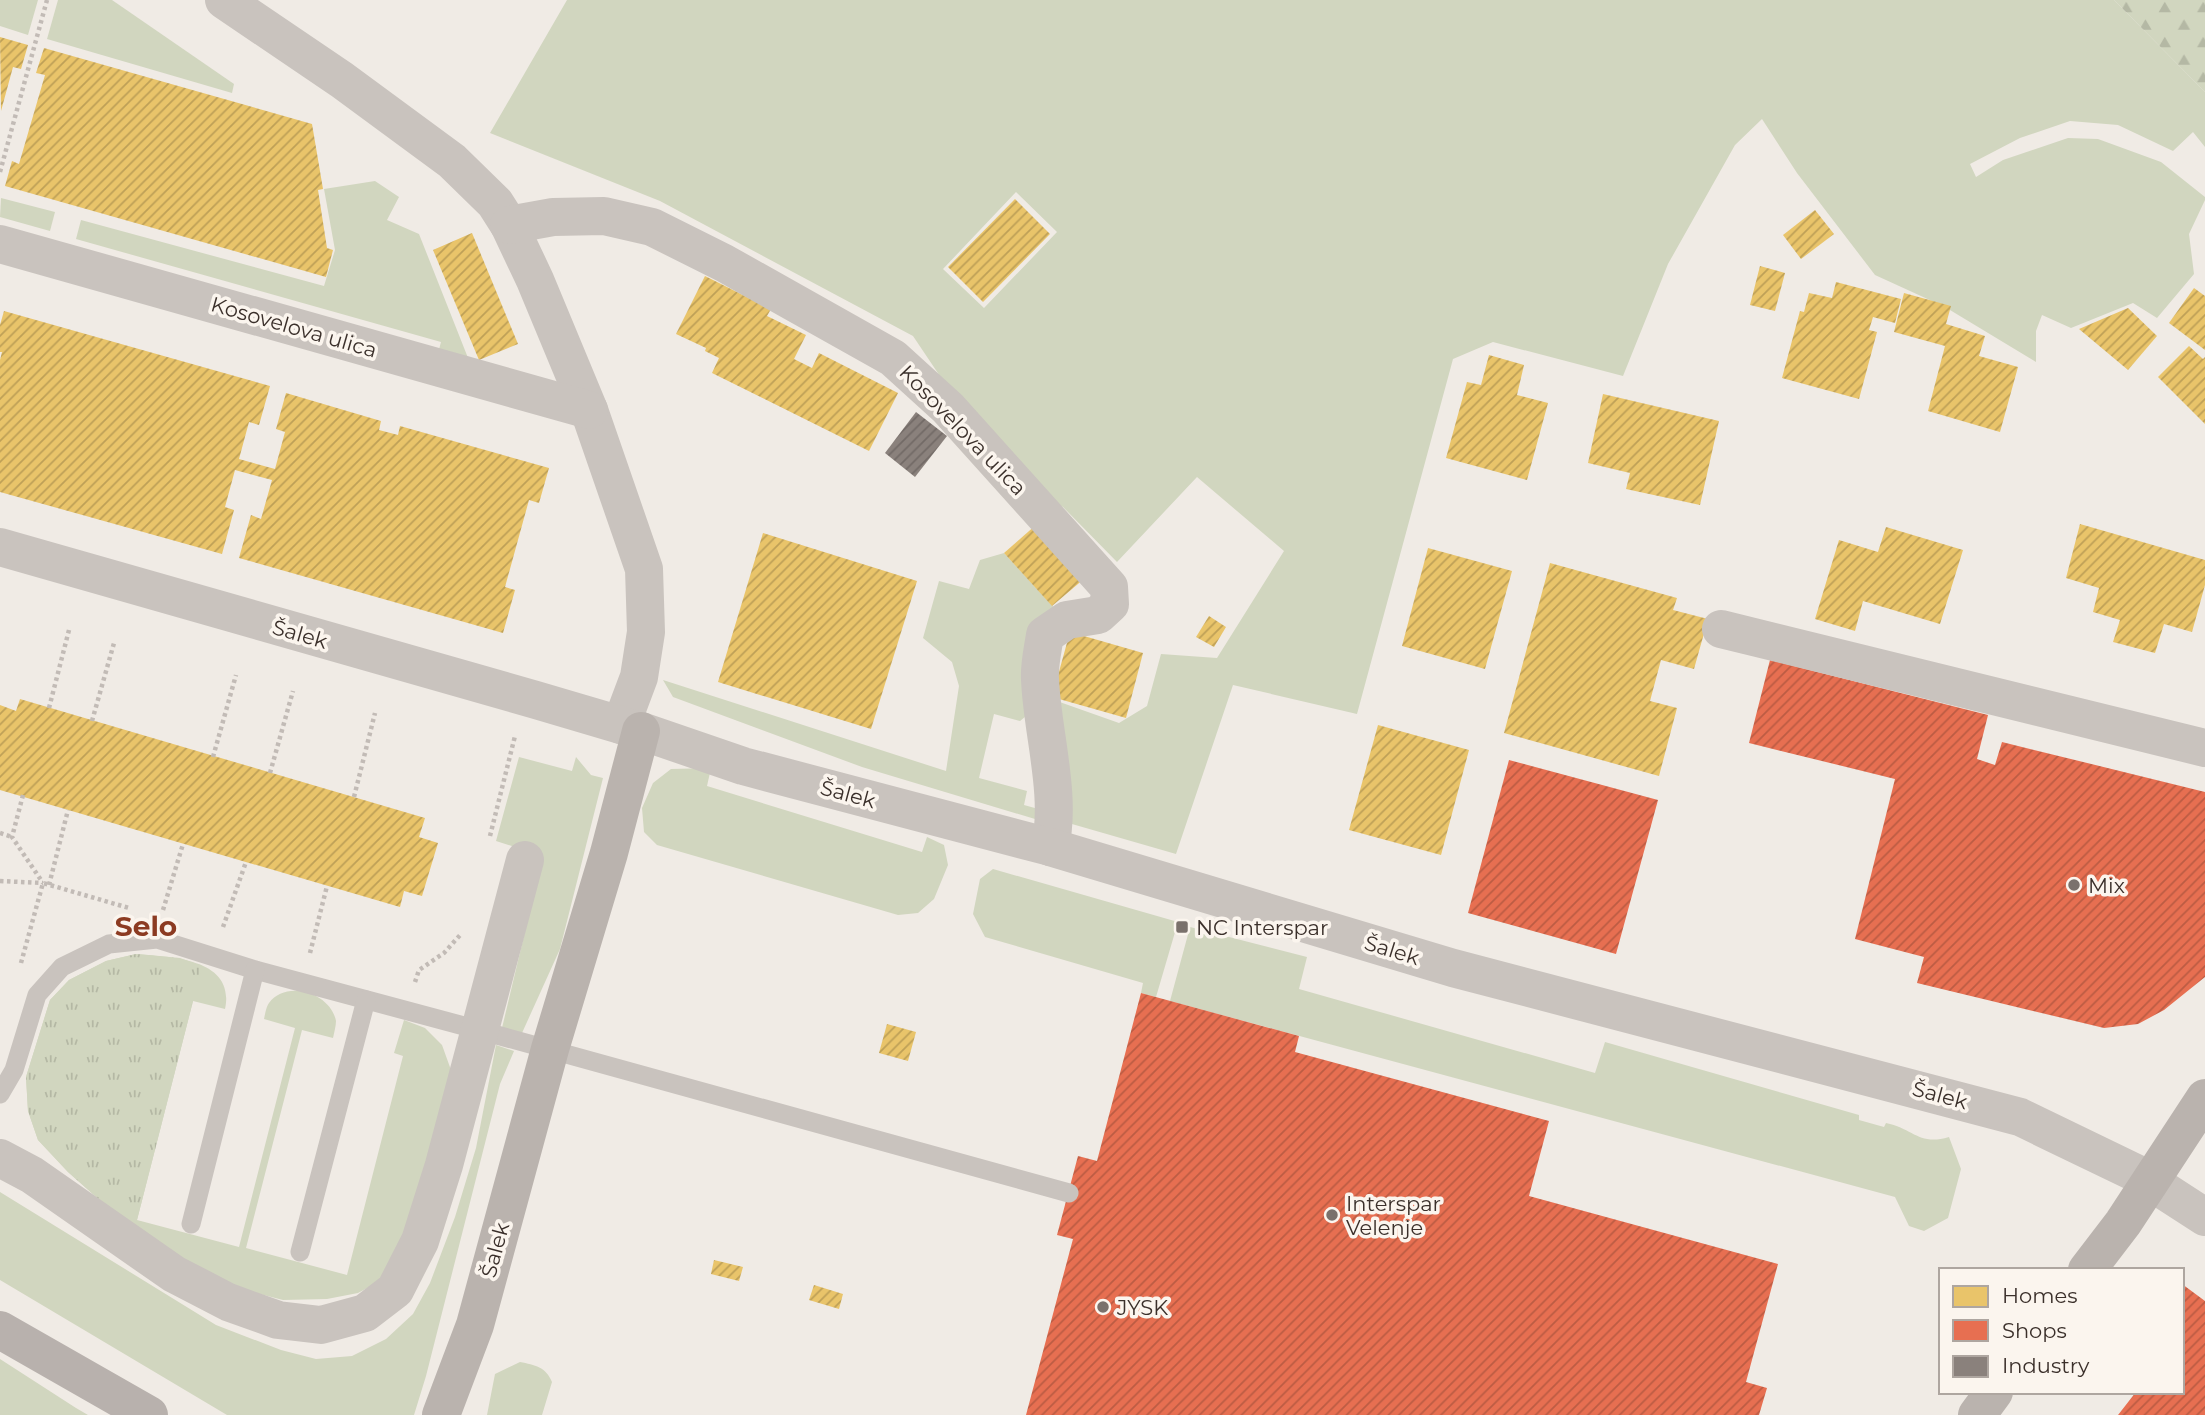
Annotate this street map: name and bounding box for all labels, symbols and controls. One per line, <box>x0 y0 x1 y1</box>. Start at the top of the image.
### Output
street label: Kosovelova ulica <box>208 291 380 363</box>
street label: Kosovelova ulica <box>894 360 1032 500</box>
street label: Šalek <box>270 614 331 654</box>
street label: Šalek <box>818 775 879 813</box>
place label: Mix <box>2088 873 2125 898</box>
marker: Mix <box>2066 877 2082 893</box>
district label: Selo <box>115 909 177 943</box>
place label: NC Interspar <box>1196 915 1328 940</box>
marker: NC Interspar <box>1174 919 1190 935</box>
street label: Šalek <box>1361 930 1423 970</box>
street label: Šalek <box>1910 1076 1971 1114</box>
place label: Interspar Velenje <box>1346 1191 1441 1240</box>
marker: Interspar Velenje <box>1324 1207 1340 1223</box>
street label: Šalek <box>476 1219 514 1280</box>
legend <box>1939 1268 2184 1394</box>
text: Homes <box>2002 1283 2077 1308</box>
place label: JYSK <box>1116 1295 1168 1320</box>
marker: JYSK <box>1095 1299 1111 1315</box>
text: Shops <box>2002 1318 2067 1343</box>
text: Industry <box>2002 1353 2090 1378</box>

